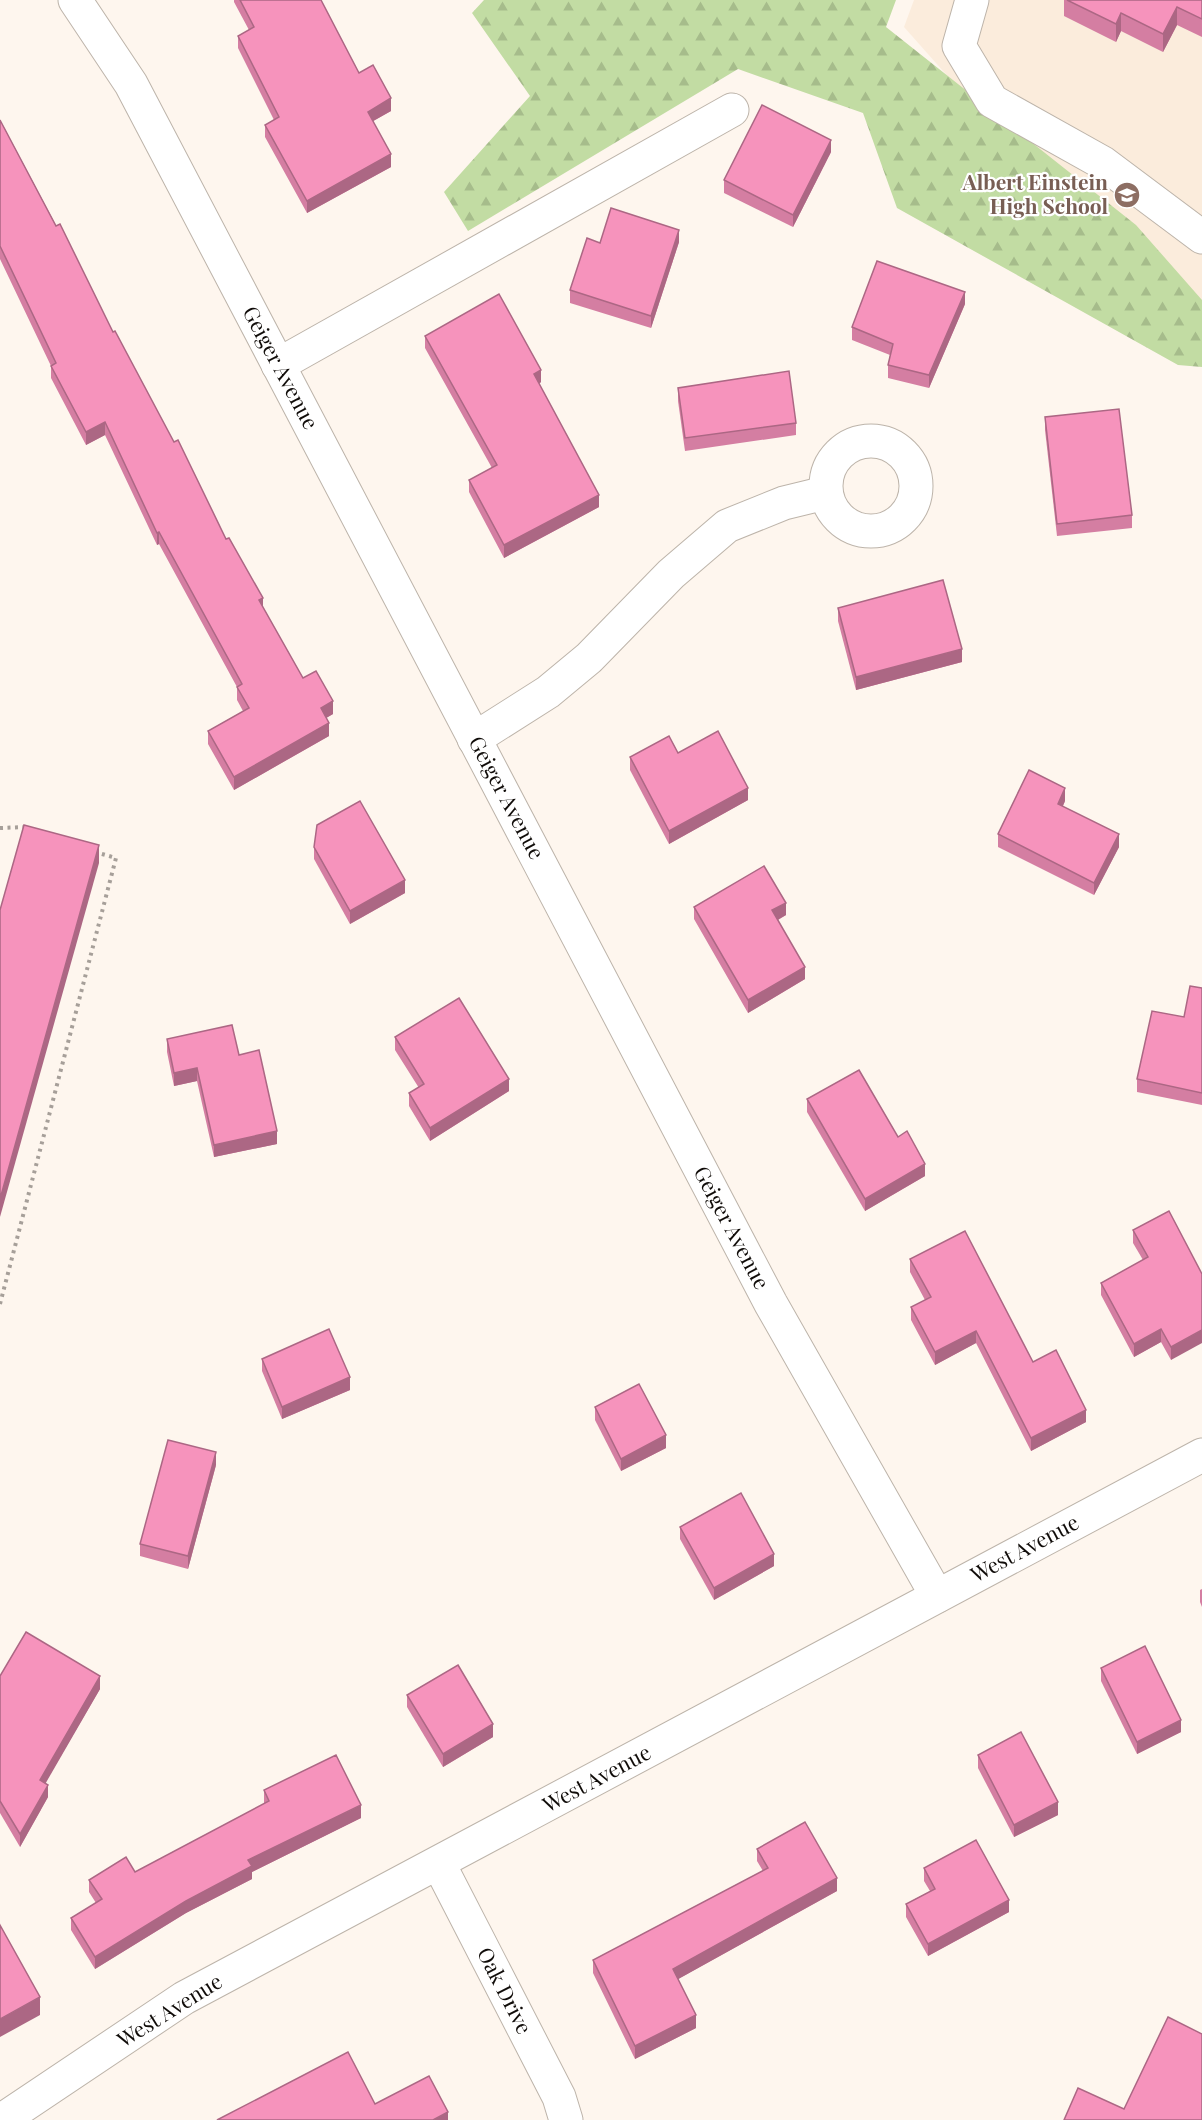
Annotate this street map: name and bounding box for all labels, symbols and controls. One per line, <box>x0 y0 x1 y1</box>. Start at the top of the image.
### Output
place label: Albert Einstein High School <box>962 167 1108 219</box>
school or university icon: Albert Einstein High School <box>1112 180 1142 210</box>
street label: Geiger Avenue <box>238 301 326 434</box>
street label: Geiger Avenue <box>464 731 552 864</box>
street label: Geiger Avenue <box>689 1161 777 1294</box>
street label: West Avenue <box>964 1507 1083 1588</box>
street label: West Avenue <box>536 1737 655 1818</box>
street label: Oak Drive <box>472 1942 540 2038</box>
street label: West Avenue <box>110 1966 227 2053</box>

